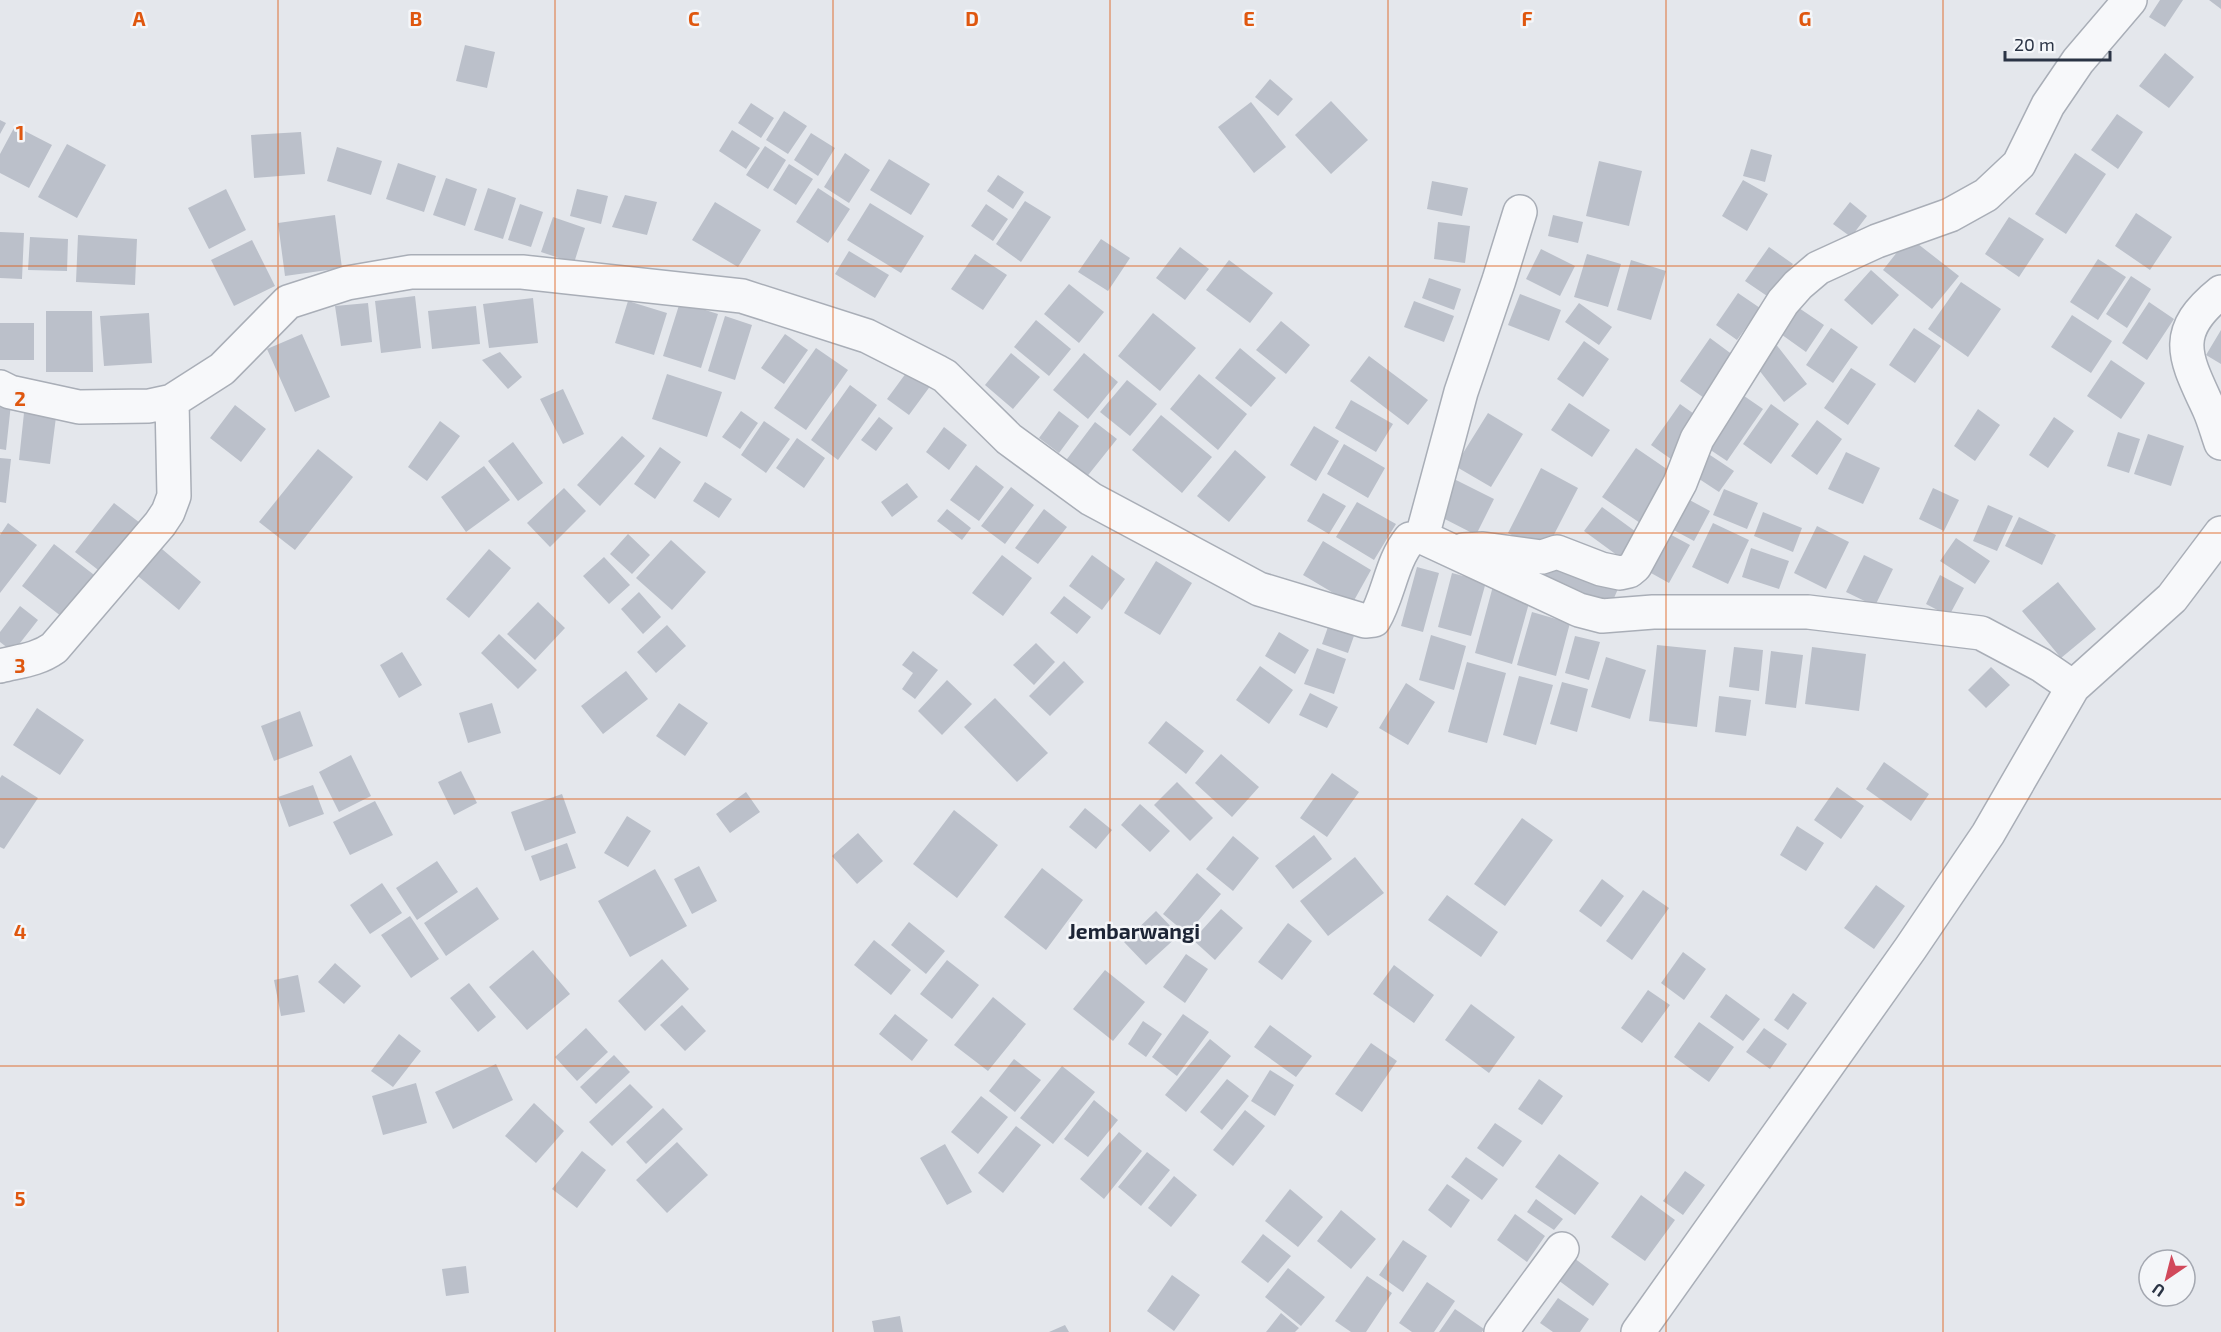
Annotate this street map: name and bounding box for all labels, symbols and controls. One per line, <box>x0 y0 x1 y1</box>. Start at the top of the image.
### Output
text: A <box>132 6 146 30</box>
text: B <box>410 6 422 30</box>
text: C <box>688 6 700 30</box>
text: D <box>965 6 979 30</box>
text: E <box>1243 6 1255 30</box>
text: F <box>1521 6 1533 30</box>
text: G <box>1799 6 1811 30</box>
scale bar <box>2005 24 2110 62</box>
text: 20 m <box>2014 33 2055 55</box>
text: 1 <box>16 120 24 144</box>
text: 2 <box>14 386 26 410</box>
text: 3 <box>14 653 26 677</box>
district label: Jembarwangi <box>1068 918 1200 943</box>
text: 4 <box>14 919 27 943</box>
text: 5 <box>14 1186 26 1210</box>
north arrow <box>2137 1248 2197 1308</box>
text: U <box>2148 1280 2168 1302</box>

